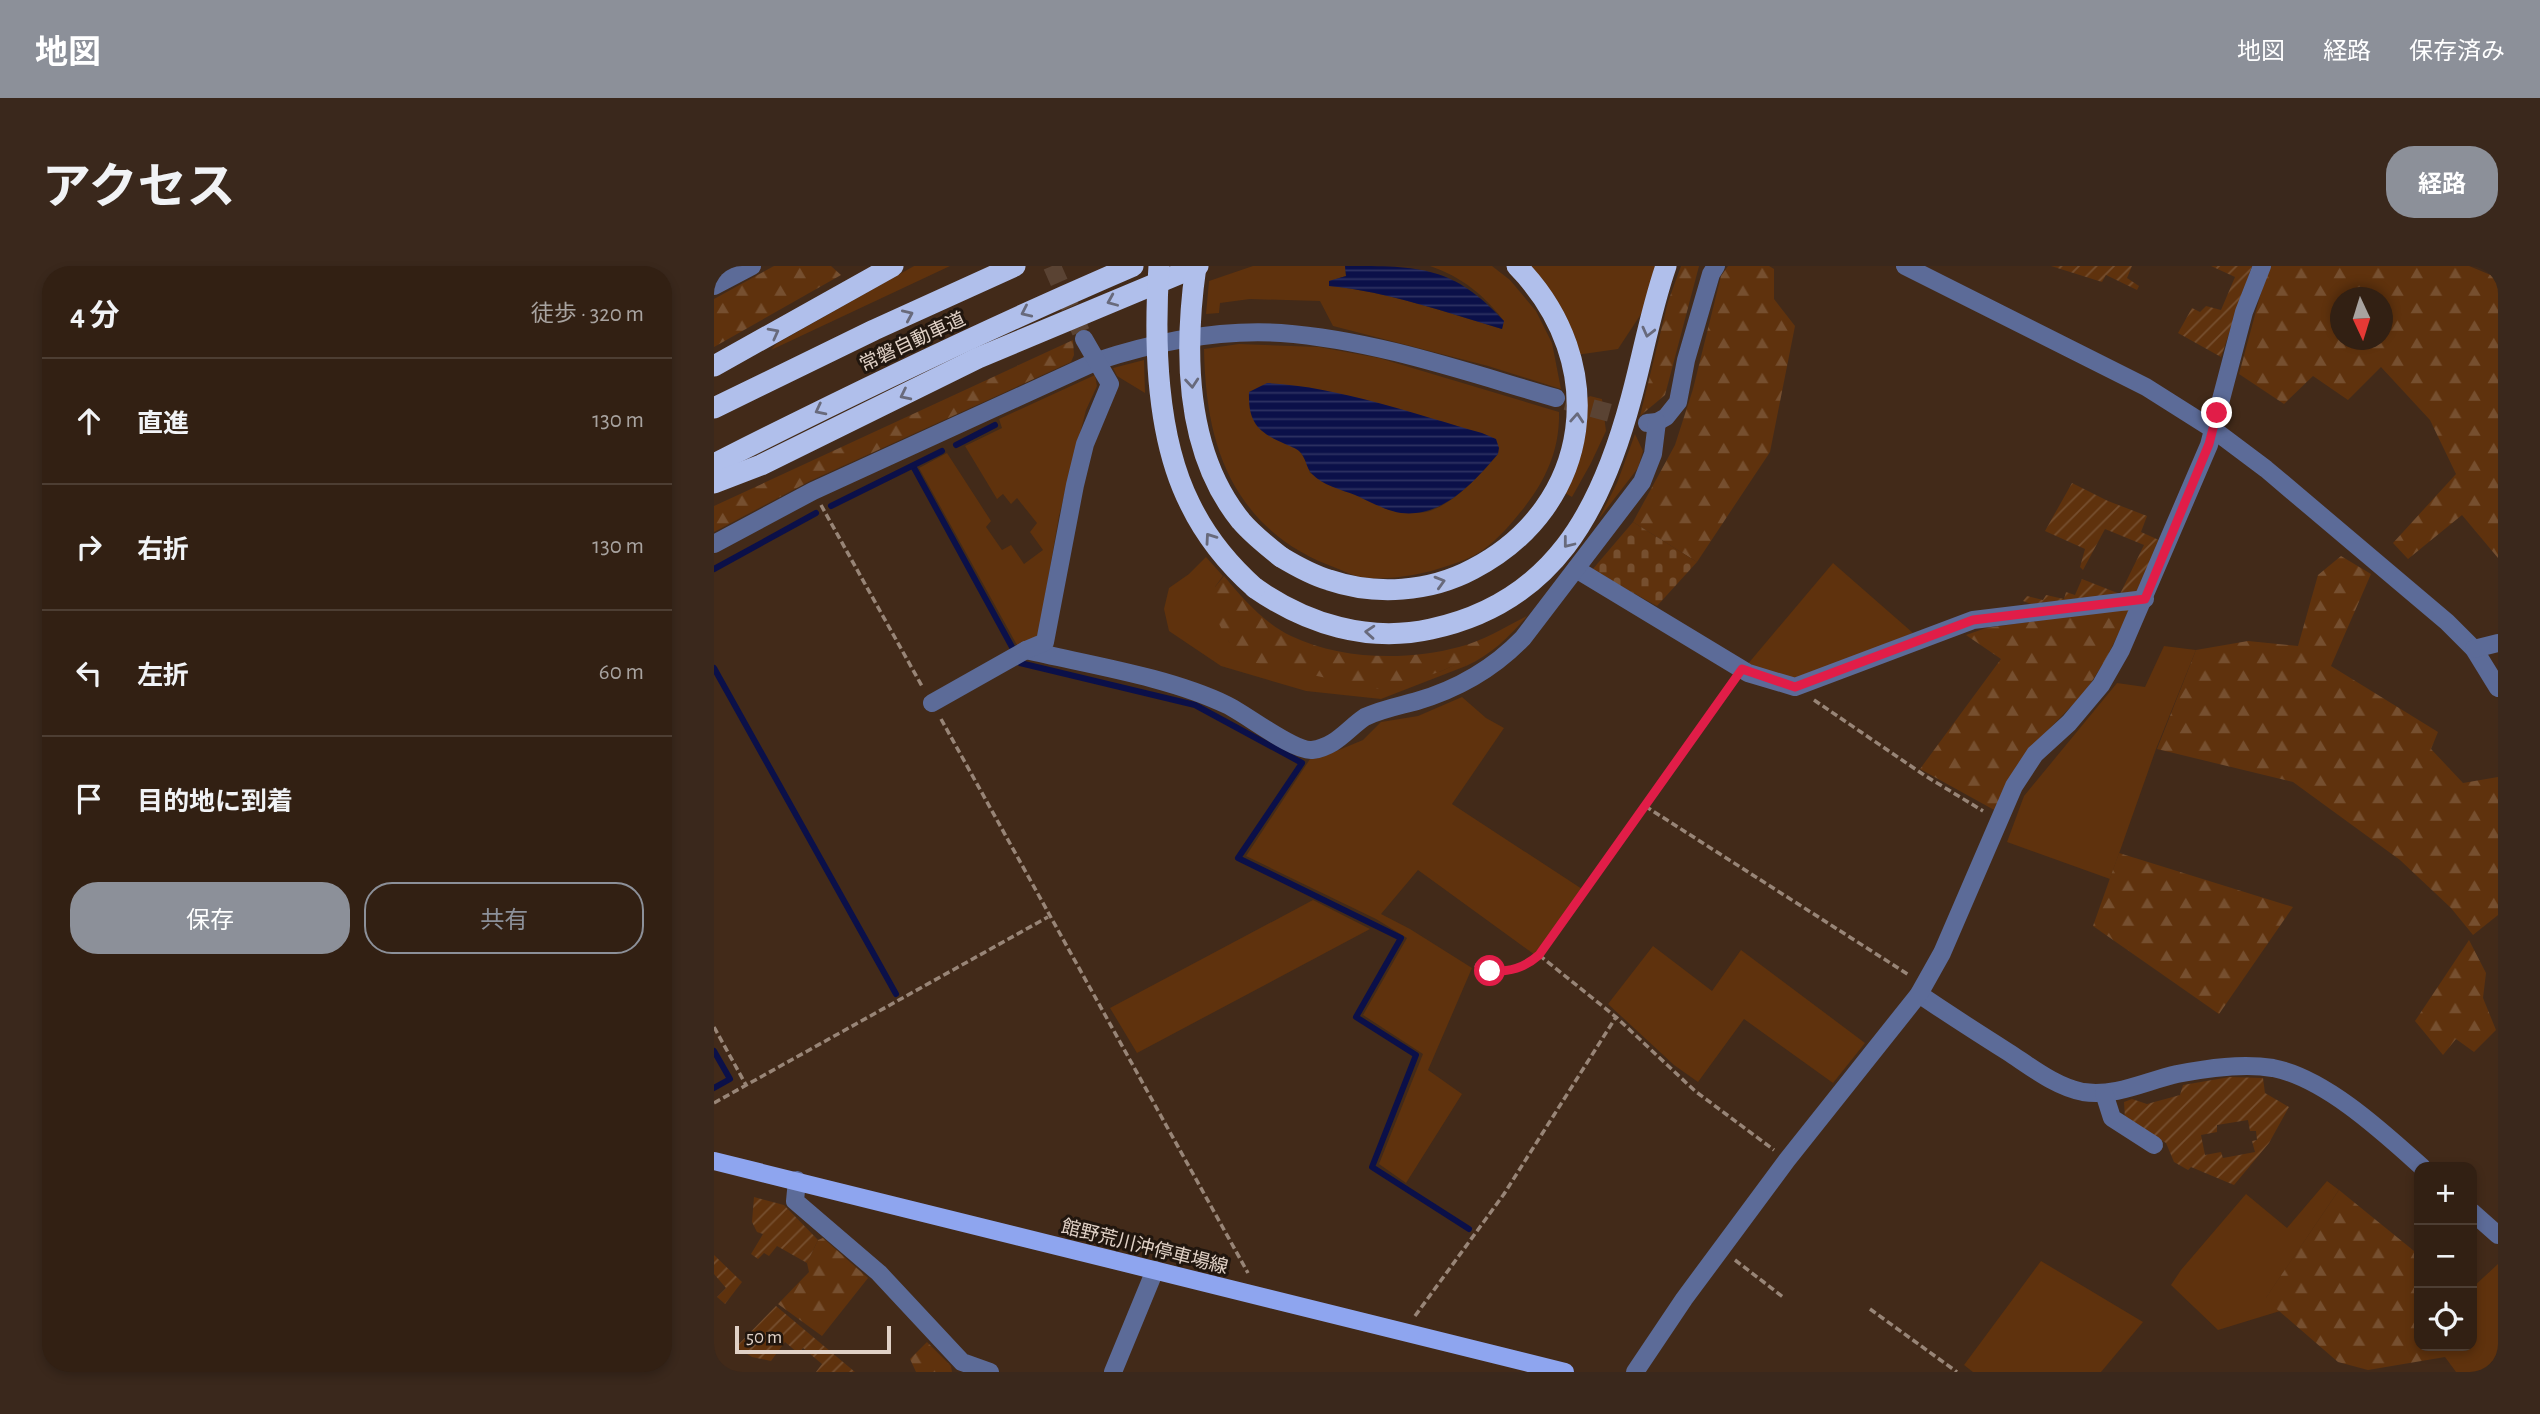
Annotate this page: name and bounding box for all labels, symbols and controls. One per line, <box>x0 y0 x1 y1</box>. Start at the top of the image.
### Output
text: 地図 <box>35 37 101 70</box>
text: 地図 <box>2237 40 2285 64</box>
text: 経路 <box>2323 40 2371 64</box>
text: 保存済み <box>2409 40 2505 64</box>
button: 経路 <box>2386 146 2498 218</box>
text: アクセス <box>42 164 236 213</box>
north arrow <box>2330 287 2393 350</box>
one-way arrow <box>1107 293 1119 307</box>
text: 4 分 <box>70 301 120 331</box>
text: 徒歩 · 320 m <box>531 303 644 326</box>
one-way arrow <box>1021 304 1033 318</box>
street label: 常磐自動車道 <box>856 308 968 375</box>
one-way arrow <box>901 309 913 323</box>
one-way arrow <box>1642 326 1656 338</box>
one-way arrow <box>766 328 779 341</box>
one-way arrow <box>1184 378 1199 389</box>
one-way arrow <box>900 386 912 400</box>
route end <box>2201 397 2232 428</box>
icon: ahead <box>70 402 108 440</box>
one-way arrow <box>815 402 827 416</box>
text: 130 m <box>592 409 644 432</box>
text: 直進 <box>137 411 189 437</box>
one-way arrow <box>1569 413 1584 424</box>
icon: right <box>70 528 108 566</box>
one-way arrow <box>1206 533 1218 546</box>
text: 130 m <box>592 535 644 558</box>
one-way arrow <box>1564 535 1577 547</box>
text: 右折 <box>137 537 189 563</box>
one-way arrow <box>1434 576 1446 591</box>
one-way arrow <box>1364 625 1375 640</box>
icon: left <box>70 654 108 692</box>
text: 60 m <box>599 661 644 684</box>
text: 左折 <box>137 663 189 689</box>
icon: arrive <box>70 780 108 818</box>
text: 目的地に到着 <box>137 789 293 815</box>
button: 保存 <box>70 882 350 954</box>
button: 共有 <box>364 882 644 954</box>
route start <box>1474 955 1505 986</box>
map controls <box>2414 1162 2477 1351</box>
button: + <box>2414 1162 2477 1225</box>
street label: 館野荒川沖停車場線 <box>1059 1217 1230 1277</box>
button: − <box>2414 1225 2477 1288</box>
button: locate <box>2414 1288 2477 1351</box>
scale bar <box>735 1323 891 1355</box>
text: 50 m <box>746 1328 782 1347</box>

